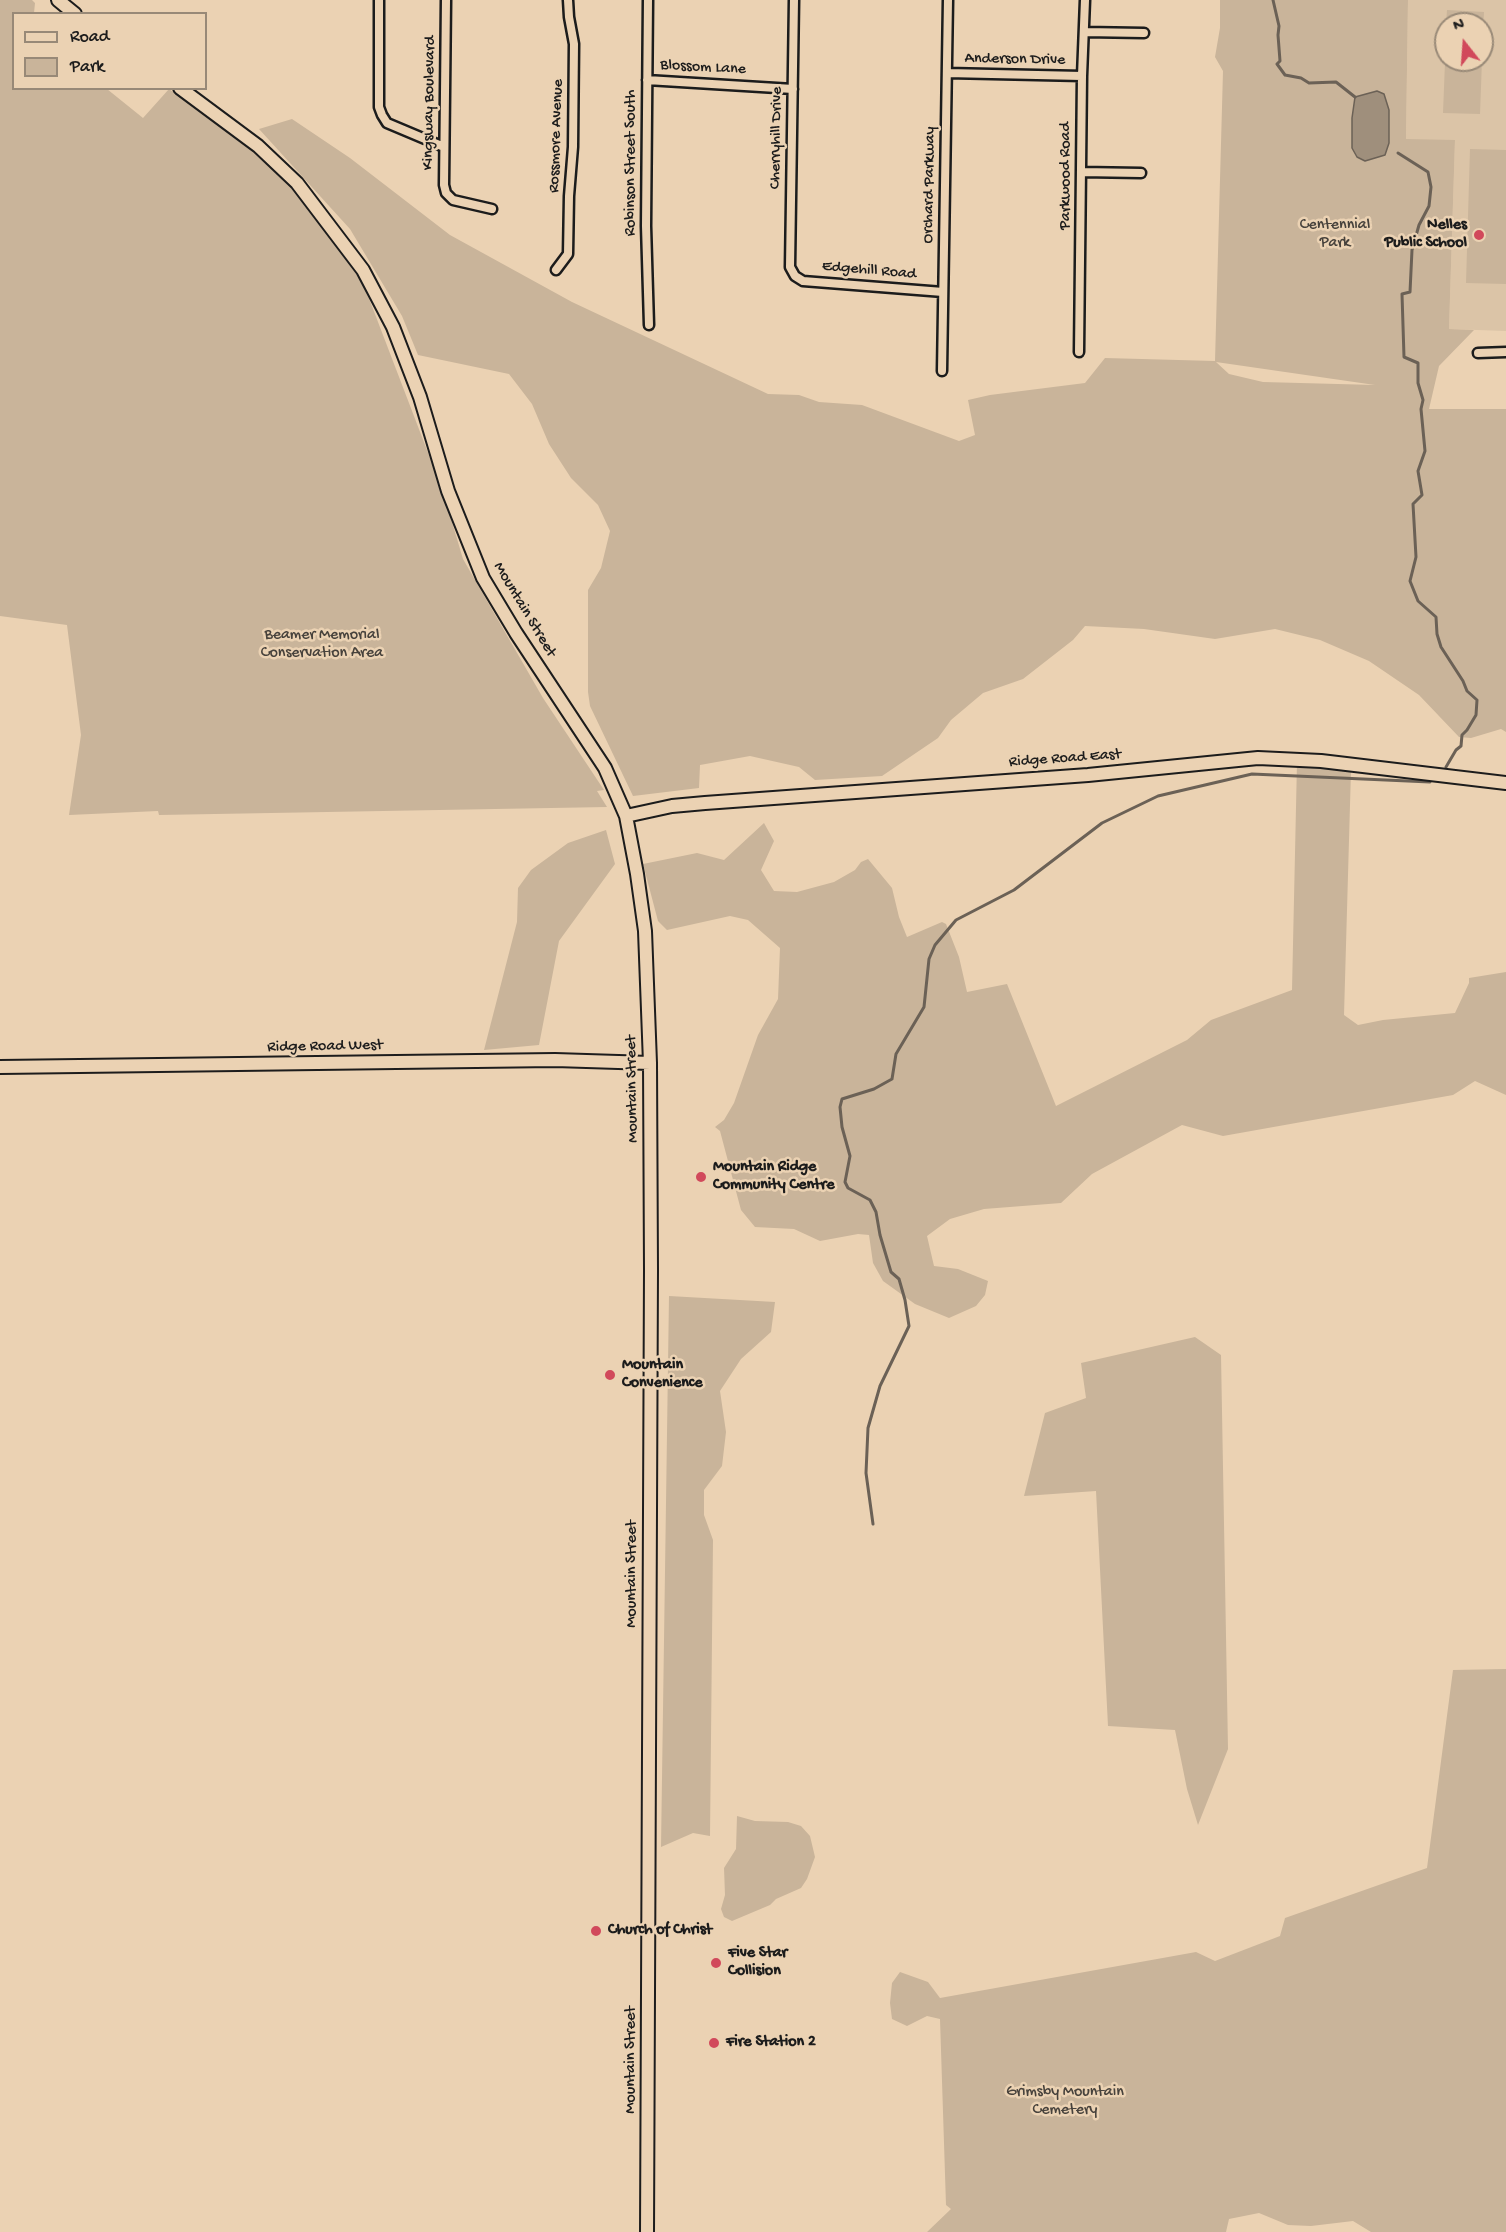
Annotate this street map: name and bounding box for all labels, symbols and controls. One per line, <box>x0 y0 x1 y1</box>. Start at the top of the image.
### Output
legend <box>12 12 207 90</box>
north arrow <box>1434 12 1494 72</box>
text: N <box>1451 16 1467 37</box>
text: Road <box>70 27 109 48</box>
street label: Kingsway Boulevard <box>419 36 441 170</box>
street label: Anderson Drive <box>964 50 1066 70</box>
street label: Blossom Lane <box>660 56 746 80</box>
text: Park <box>70 57 104 78</box>
street label: Rossmore Avenue <box>545 79 569 193</box>
street label: Cherryhill Drive <box>767 87 787 189</box>
street label: Robinson Street South <box>622 90 642 236</box>
street label: Parkwood Road <box>1057 122 1077 230</box>
street label: Orchard Parkway <box>919 126 941 244</box>
park label: Centennial Park <box>1300 216 1370 254</box>
place label: Nelles Public School <box>1384 216 1467 254</box>
marker: Nelles Public School <box>1472 228 1486 242</box>
street label: Edgehill Road <box>821 257 917 285</box>
street label: Mountain Street <box>488 559 560 661</box>
park label: Beamer Memorial Conservation Area <box>261 626 383 664</box>
street label: Ridge Road East <box>1008 746 1122 772</box>
street label: Mountain Street <box>622 1035 644 1143</box>
street label: Ridge Road West <box>267 1036 383 1058</box>
place label: Mountain Ridge Community Centre <box>713 1158 834 1196</box>
marker: Mountain Ridge Community Centre <box>694 1170 708 1184</box>
place label: Mountain Convenience <box>622 1356 703 1394</box>
marker: Mountain Convenience <box>603 1368 617 1382</box>
street label: Mountain Street <box>623 1520 643 1628</box>
place label: Church of Christ <box>608 1921 712 1941</box>
marker: Church of Christ <box>589 1924 603 1938</box>
place label: Five Star Collision <box>728 1944 787 1982</box>
marker: Five Star Collision <box>709 1956 723 1970</box>
street label: Mountain Street <box>622 2006 642 2114</box>
place label: Fire Station 2 <box>726 2033 816 2053</box>
marker: Fire Station 2 <box>707 2036 721 2050</box>
park label: Grimsby Mountain Cemetery <box>1006 2083 1124 2121</box>

